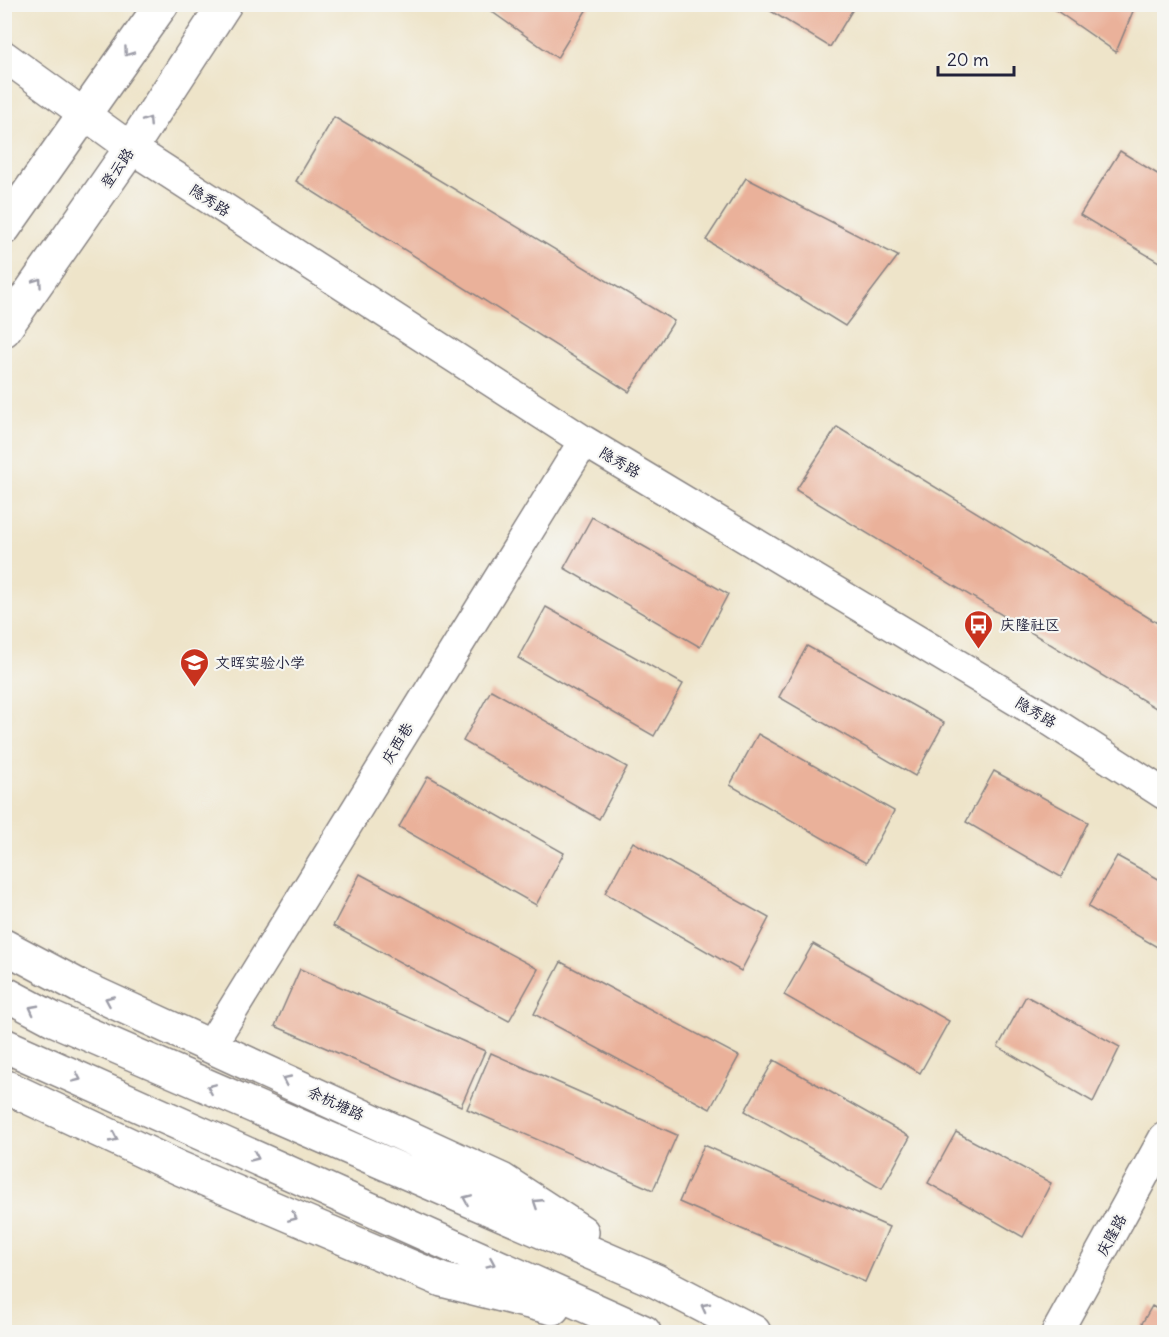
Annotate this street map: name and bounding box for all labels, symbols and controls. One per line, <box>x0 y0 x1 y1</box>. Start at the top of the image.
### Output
scale bar <box>938 39 1014 77</box>
one-way arrow <box>124 46 135 57</box>
text: 20 m <box>947 48 989 71</box>
one-way arrow <box>141 117 152 128</box>
street label: 登云路 <box>96 144 138 192</box>
street label: 隐秀路 <box>186 180 234 220</box>
one-way arrow <box>31 278 42 289</box>
street label: 隐秀路 <box>596 442 644 482</box>
bus stop icon: 庆隆社区 <box>963 608 995 650</box>
place label: 庆隆社区 <box>1000 615 1060 634</box>
school or university icon: 文晖实验小学 <box>178 646 210 688</box>
place label: 文晖实验小学 <box>215 653 305 672</box>
street label: 隐秀路 <box>1012 692 1060 732</box>
street label: 庆西巷 <box>377 719 417 767</box>
one-way arrow <box>104 995 115 1007</box>
one-way arrow <box>29 1005 40 1016</box>
one-way arrow <box>71 1070 82 1082</box>
one-way arrow <box>282 1076 293 1088</box>
street label: 余杭塘路 <box>305 1082 367 1124</box>
one-way arrow <box>207 1083 218 1095</box>
one-way arrow <box>108 1130 119 1142</box>
one-way arrow <box>249 1150 260 1162</box>
one-way arrow <box>463 1194 474 1206</box>
one-way arrow <box>533 1198 543 1210</box>
one-way arrow <box>286 1210 297 1222</box>
street label: 庆隆路 <box>1092 1211 1130 1259</box>
one-way arrow <box>484 1256 495 1268</box>
one-way arrow <box>700 1303 711 1314</box>

